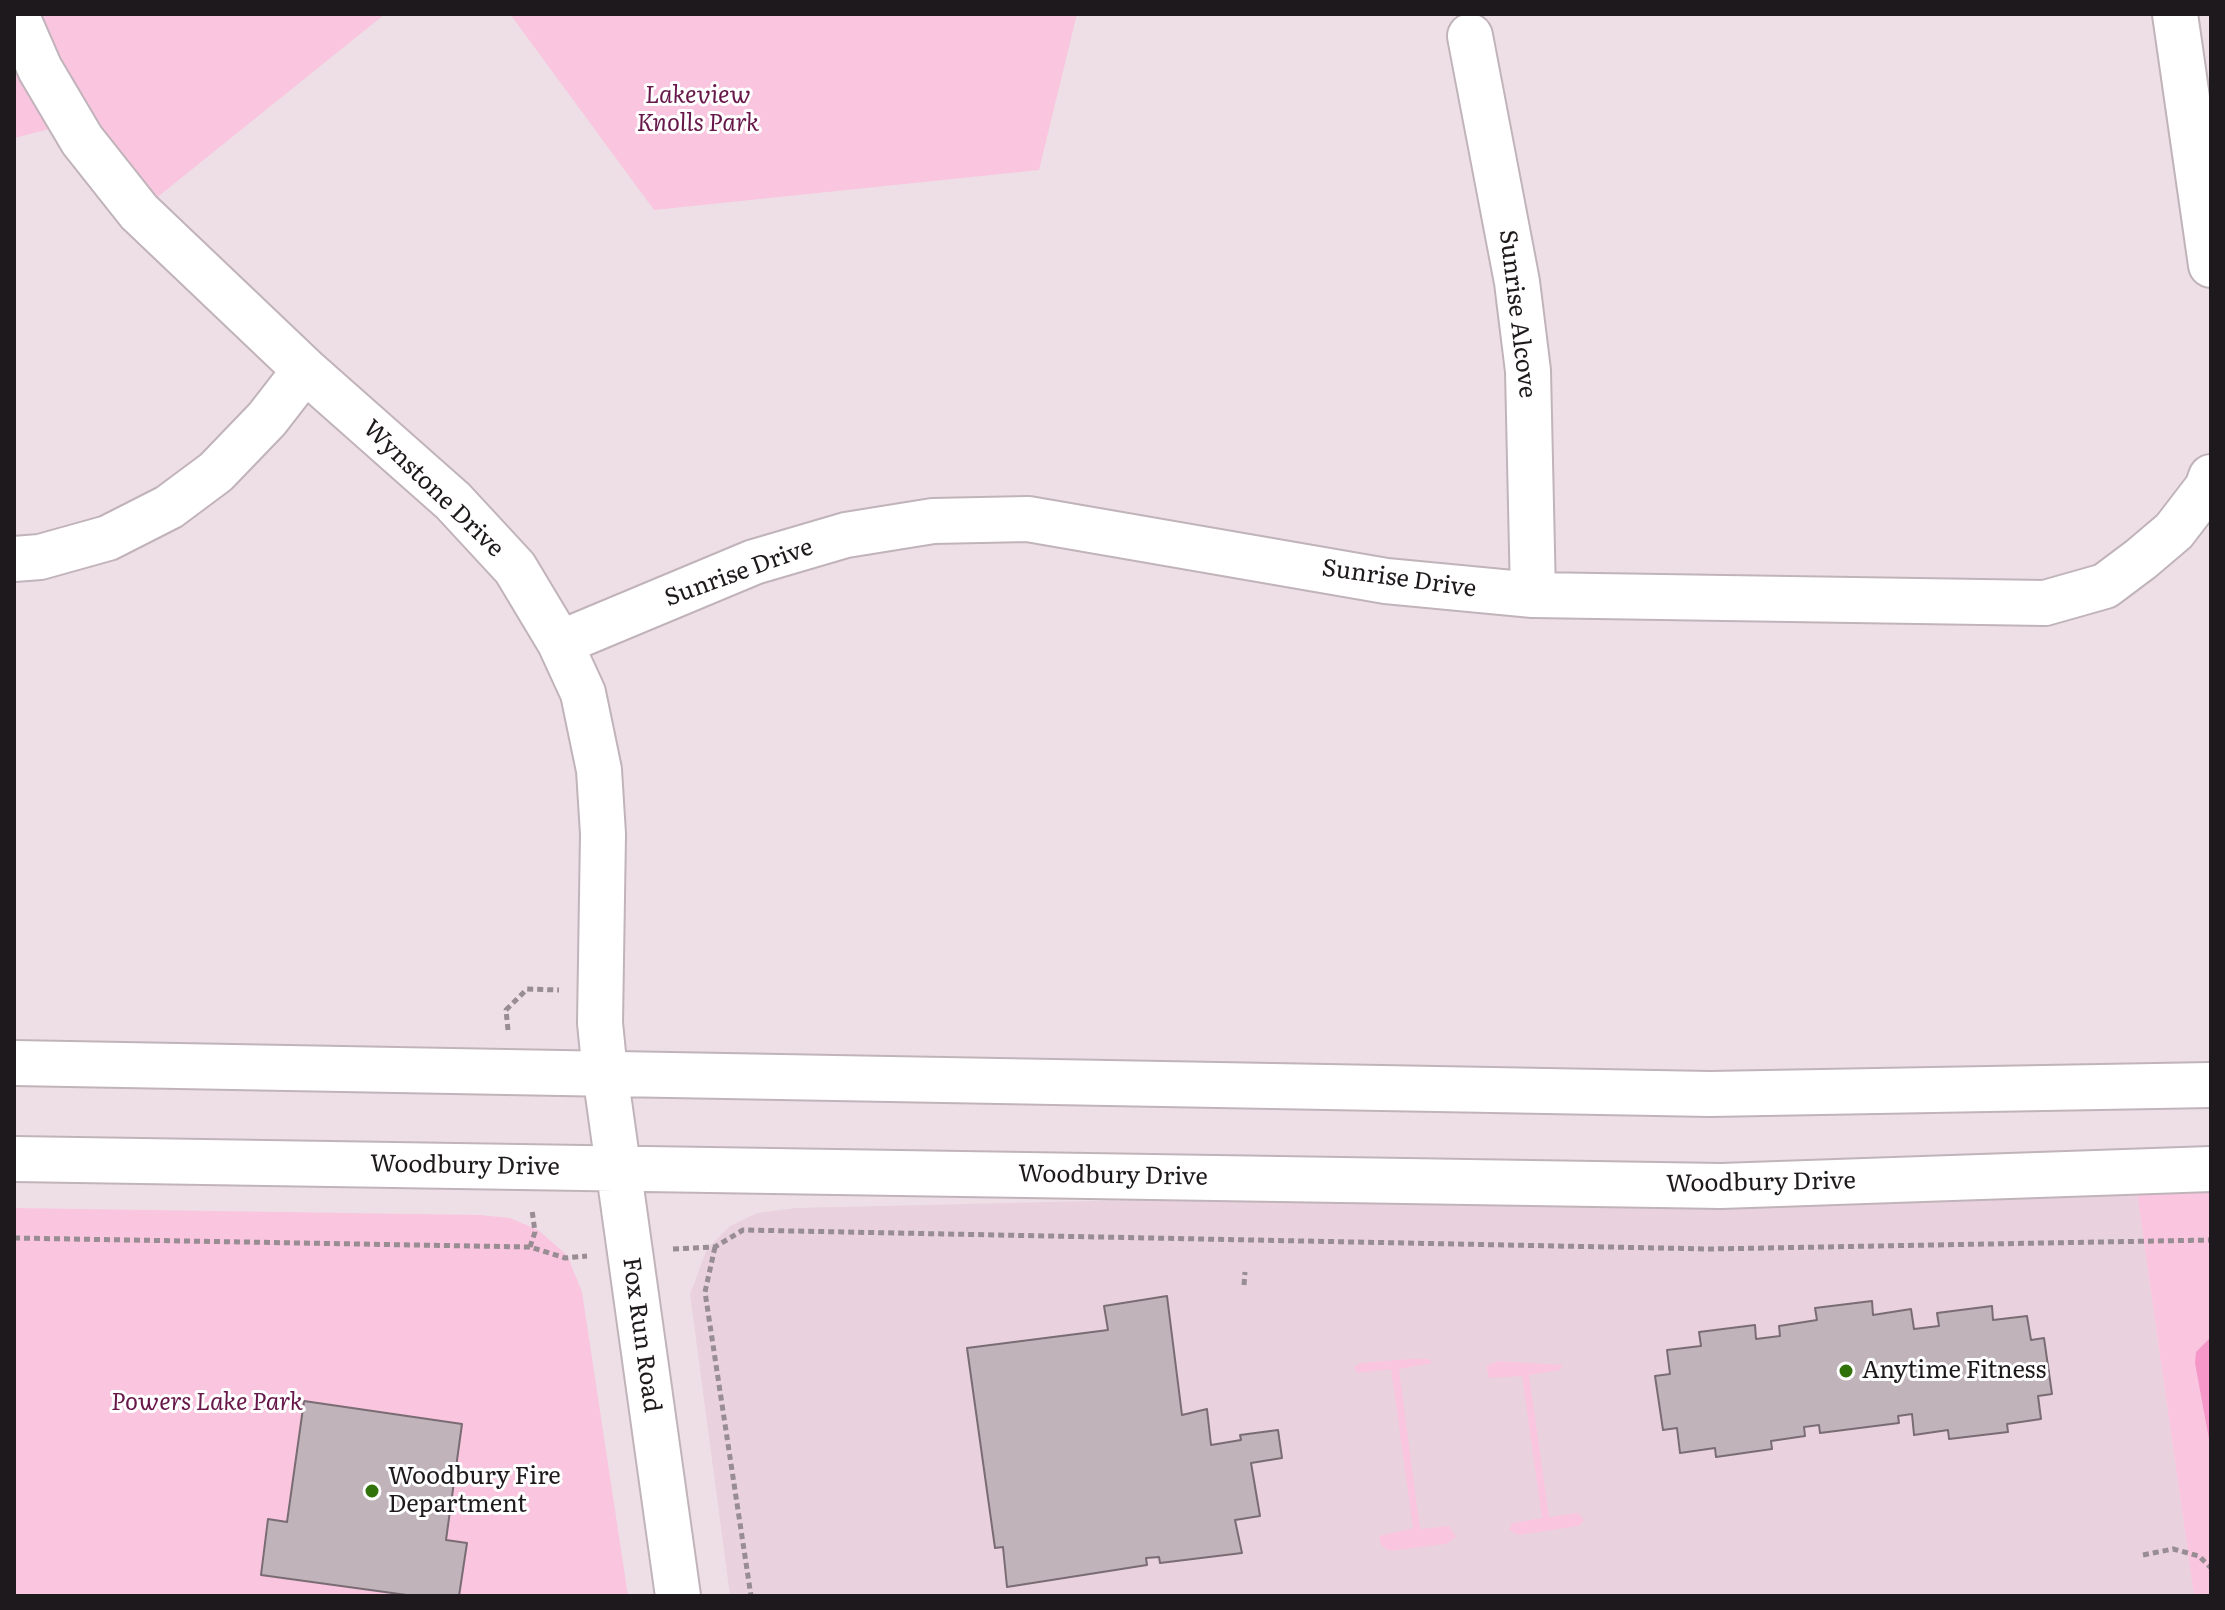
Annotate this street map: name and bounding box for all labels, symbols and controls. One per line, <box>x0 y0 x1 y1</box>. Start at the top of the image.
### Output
park label: Lakeview Knolls Park <box>637 82 759 138</box>
street label: Sunrise Alcove <box>1492 228 1542 400</box>
street label: Wynstone Drive <box>357 414 509 564</box>
street label: Sunrise Drive <box>661 533 817 613</box>
street label: Sunrise Drive <box>1320 554 1478 604</box>
street label: Woodbury Drive <box>370 1150 560 1182</box>
street label: Woodbury Drive <box>1018 1160 1208 1192</box>
street label: Woodbury Drive <box>1666 1167 1856 1199</box>
street label: Fox Run Road <box>616 1256 666 1414</box>
place label: Anytime Fitness <box>1862 1357 2046 1385</box>
marker: Anytime Fitness <box>1837 1362 1855 1380</box>
park label: Powers Lake Park <box>111 1389 303 1417</box>
place label: Woodbury Fire Department <box>388 1463 561 1519</box>
marker: Woodbury Fire Department <box>363 1482 381 1500</box>

